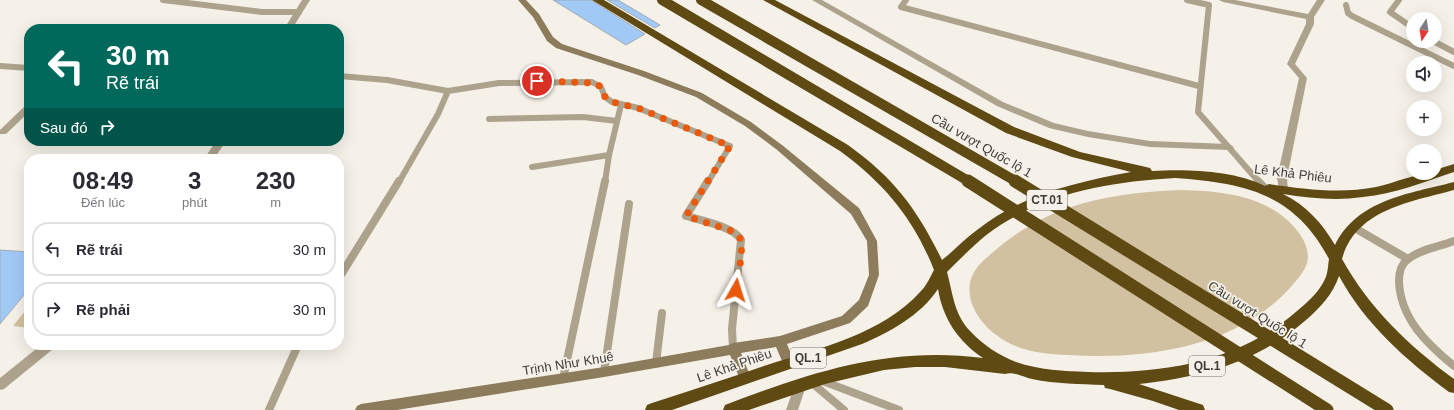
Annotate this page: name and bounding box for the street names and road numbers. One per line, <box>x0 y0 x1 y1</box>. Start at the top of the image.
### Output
street label: Cầu vượt Quốc lộ 1 <box>929 110 1035 180</box>
street label: Lê Khả Phiêu <box>1253 161 1333 186</box>
road number: CT.01 <box>1027 190 1067 210</box>
street label: Cầu vượt Quốc lộ 1 <box>1205 278 1310 351</box>
street label: Lê Khả Phiêu <box>695 346 774 385</box>
road number: QL.1 <box>790 348 826 368</box>
street label: Trịnh Như Khuê <box>521 349 615 378</box>
road number: QL.1 <box>1189 356 1225 376</box>

